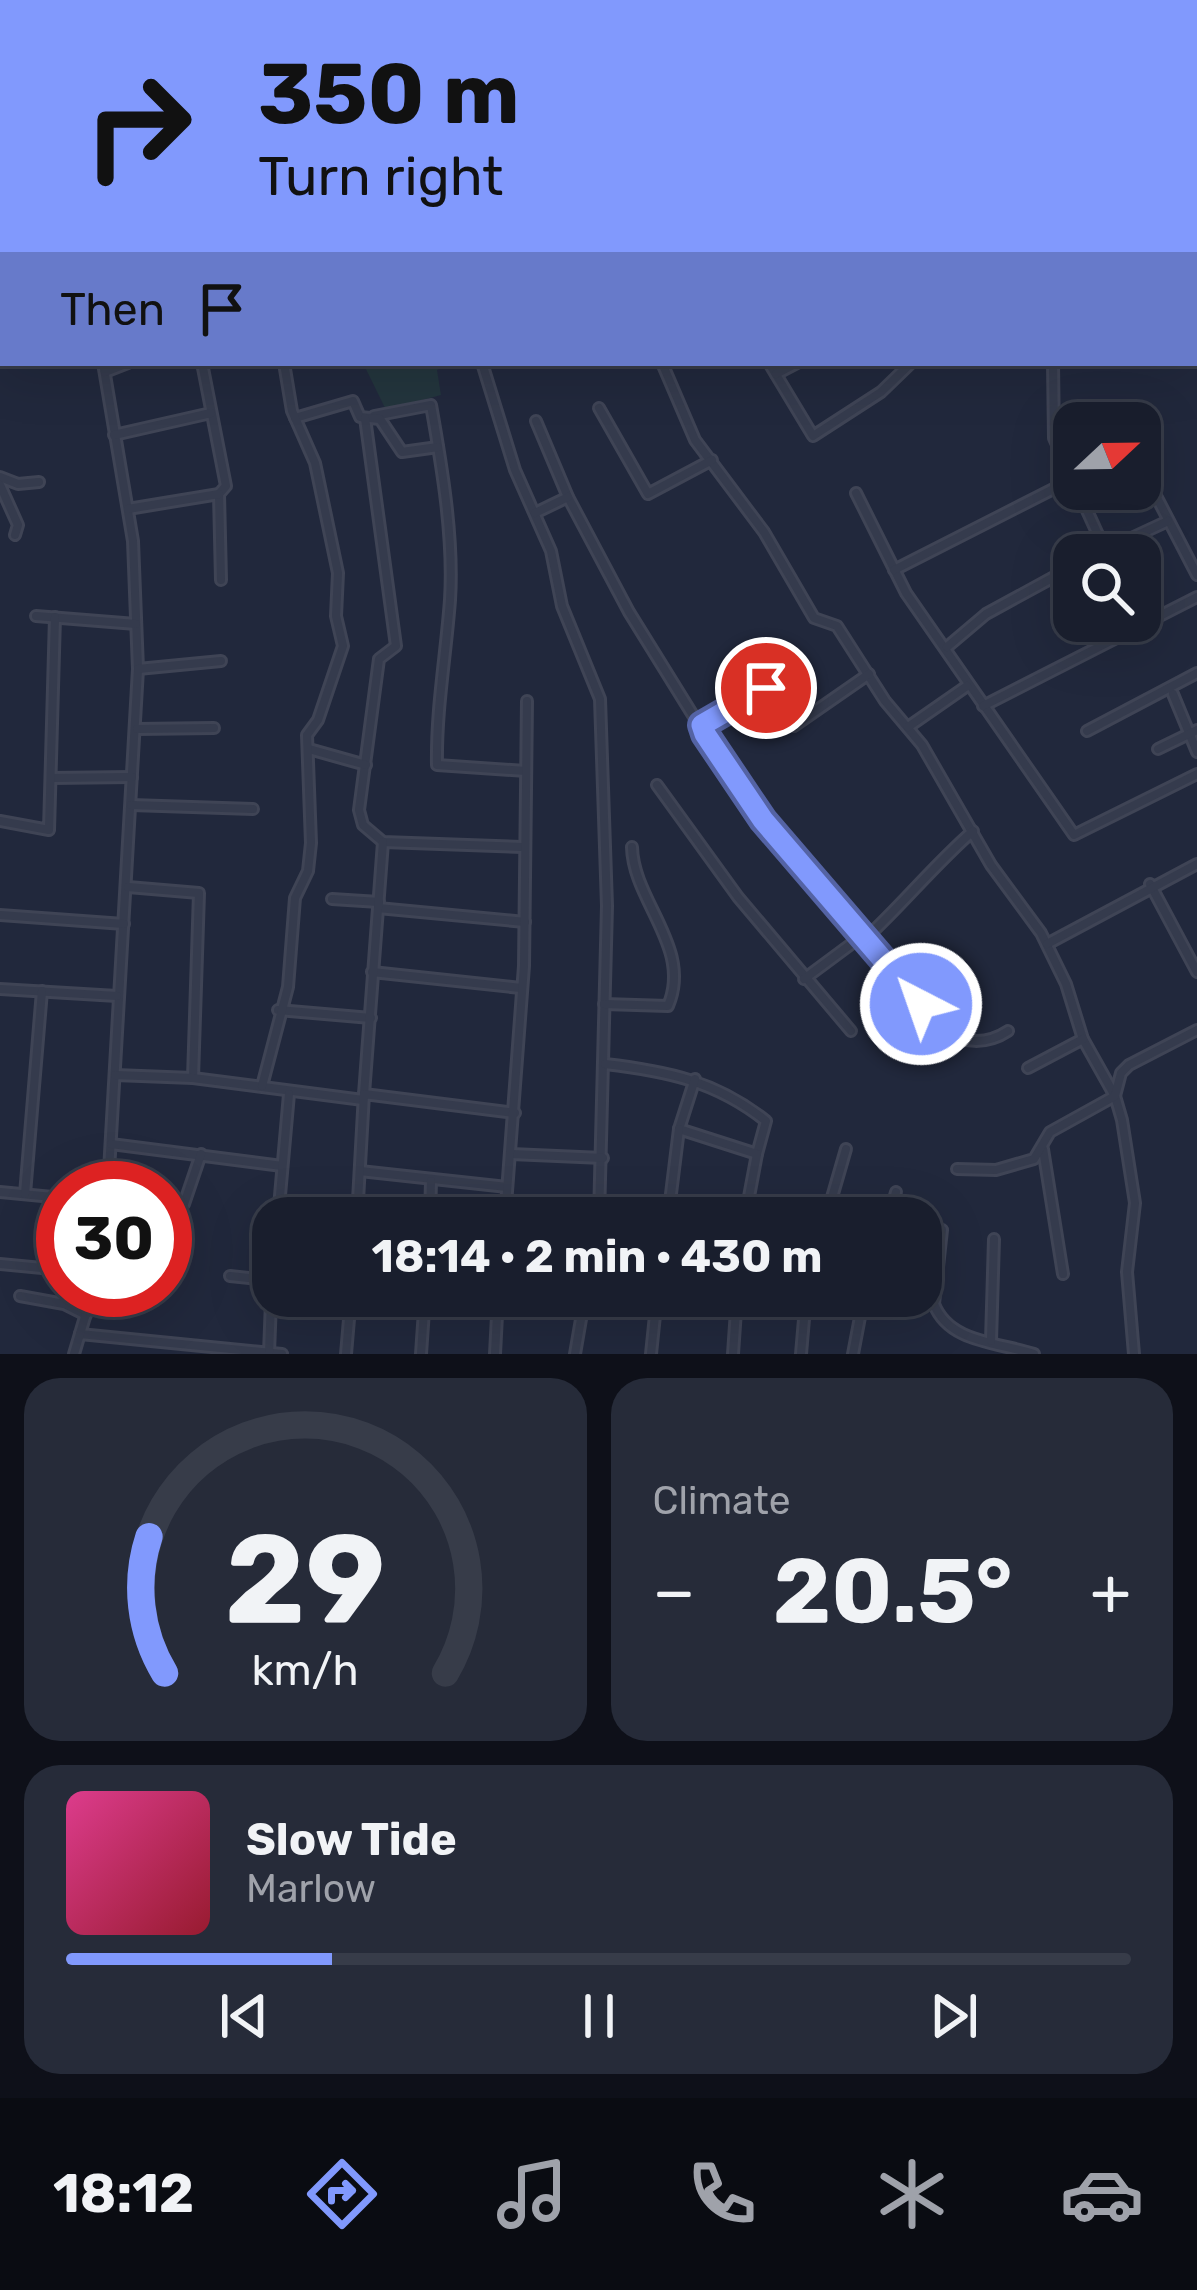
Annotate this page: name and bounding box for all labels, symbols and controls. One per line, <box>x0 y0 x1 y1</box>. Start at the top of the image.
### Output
text: 350 m <box>258 44 520 144</box>
icon: right <box>60 48 216 204</box>
text: Turn right <box>258 145 503 209</box>
icon: arrive <box>189 276 255 342</box>
text: Then <box>60 283 165 336</box>
north arrow <box>1053 402 1161 510</box>
map controls <box>1053 402 1161 642</box>
button: search <box>1053 534 1161 642</box>
pin <box>715 637 817 739</box>
icon: arrive <box>733 655 799 721</box>
position arrow <box>858 941 984 1067</box>
speed limit sign: 30 <box>36 1161 192 1317</box>
text: 18:14 · 2 min · 430 m <box>372 1230 822 1283</box>
text: Climate <box>653 1478 791 1524</box>
text: 29 <box>225 1505 386 1653</box>
text: 20.5° <box>773 1538 1013 1645</box>
text: − <box>653 1552 695 1631</box>
text: + <box>1090 1552 1131 1631</box>
text: km/h <box>252 1644 359 1695</box>
text: Slow Tide <box>246 1813 457 1866</box>
text: Marlow <box>246 1866 376 1912</box>
icon: previous <box>211 1983 277 2049</box>
icon: pause <box>566 1983 632 2049</box>
icon: next <box>921 1983 987 2049</box>
icon: directions <box>300 2152 384 2236</box>
icon: music <box>490 2152 574 2236</box>
icon: phone <box>680 2152 764 2236</box>
icon: climate <box>870 2152 954 2236</box>
icon: car <box>1060 2152 1144 2236</box>
text: 18:12 <box>53 2162 194 2226</box>

